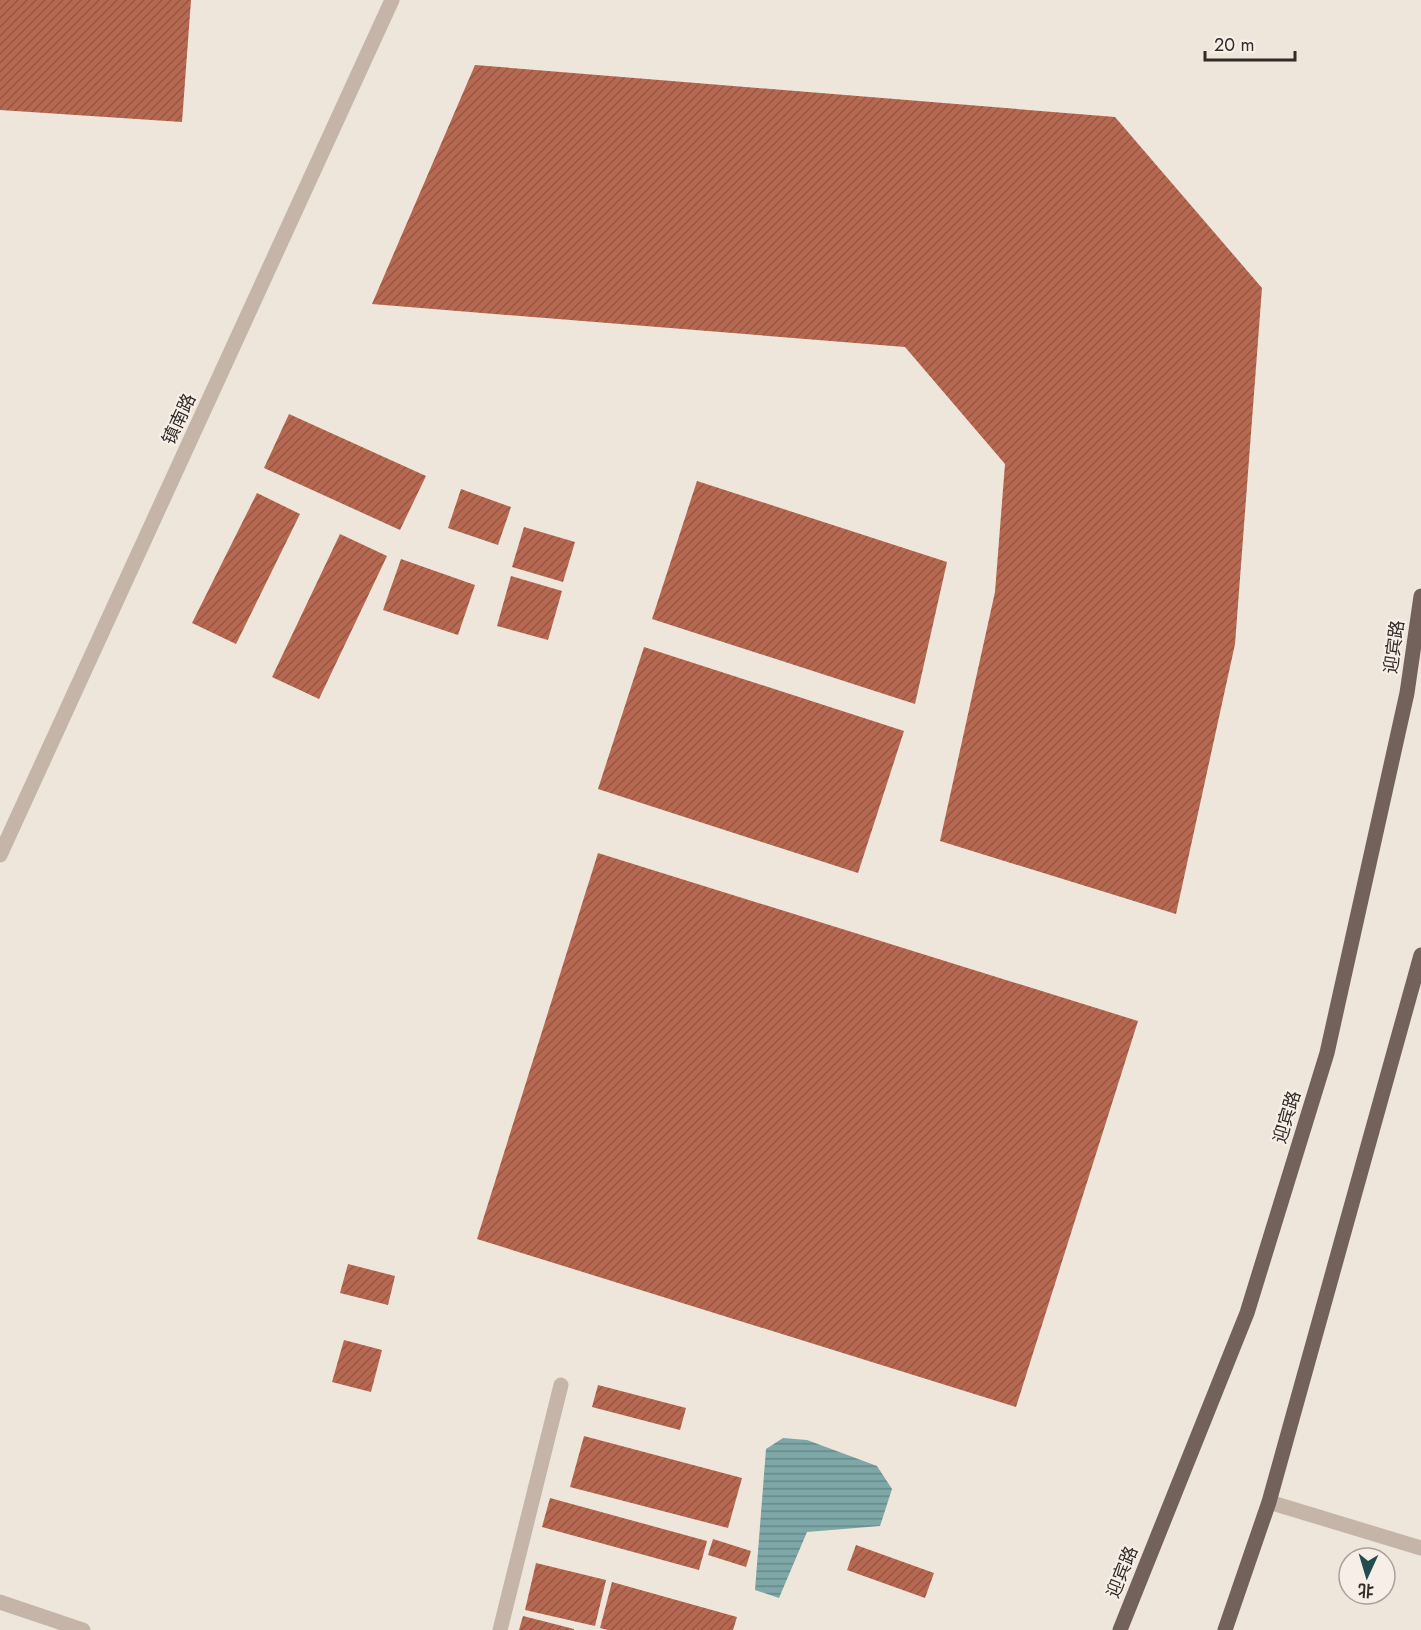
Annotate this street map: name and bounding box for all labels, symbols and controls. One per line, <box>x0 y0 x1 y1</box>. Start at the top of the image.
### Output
scale bar <box>1205 24 1295 62</box>
text: 20 m <box>1214 32 1254 58</box>
street label: 镇南路 <box>156 389 202 449</box>
street label: 迎宾路 <box>1377 618 1411 676</box>
street label: 迎宾路 <box>1267 1087 1307 1147</box>
street label: 迎宾路 <box>1100 1542 1144 1602</box>
north arrow <box>1337 1546 1397 1606</box>
text: 北 <box>1357 1578 1375 1602</box>

